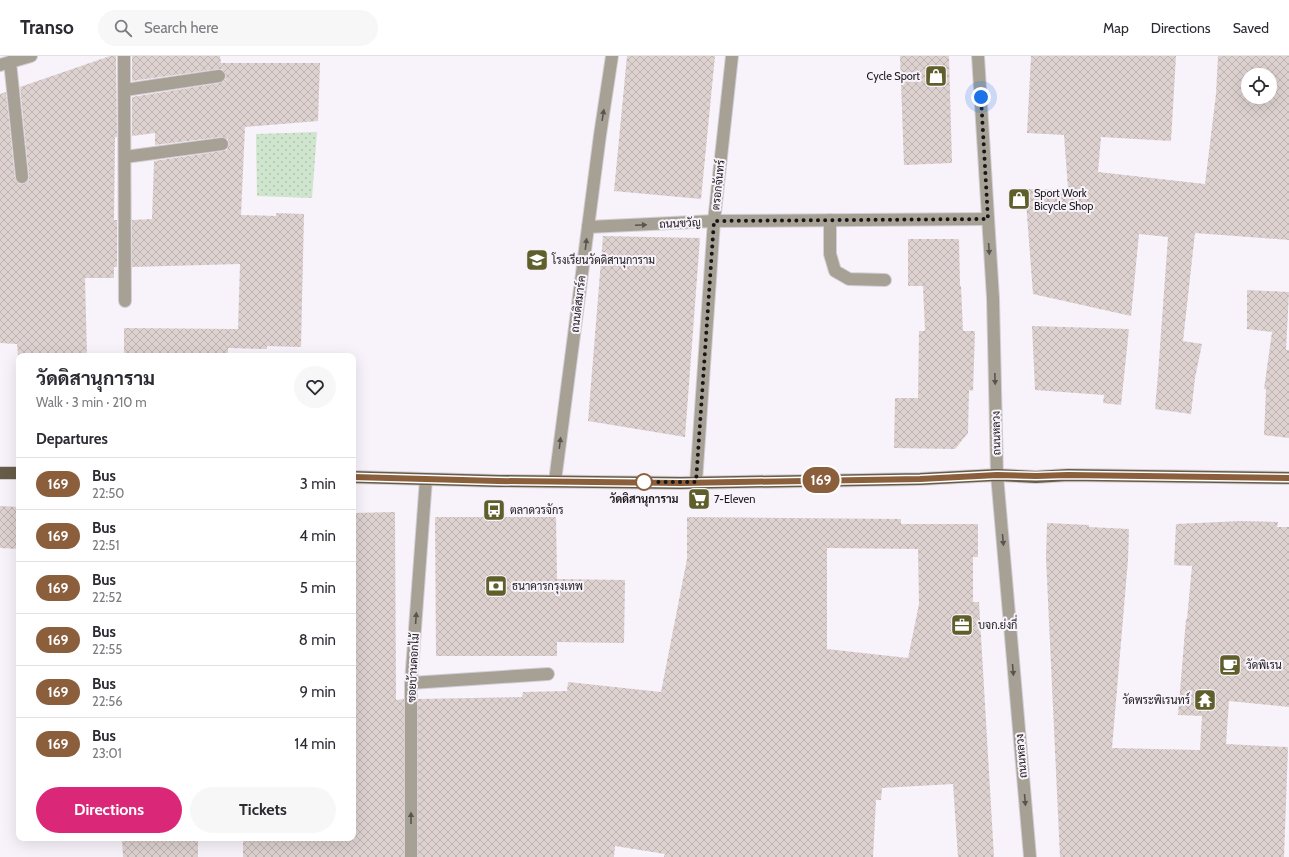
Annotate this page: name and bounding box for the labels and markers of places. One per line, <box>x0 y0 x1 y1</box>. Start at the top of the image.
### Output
shop icon: Cycle Sport <box>923 63 949 89</box>
place label: Cycle Sport <box>866 69 920 83</box>
shop icon: Sport Work Bicycle Shop <box>1006 186 1032 212</box>
place label: Sport Work Bicycle Shop <box>1034 186 1093 213</box>
school or university icon: โรงเรียนวัดดิสานุการาม <box>524 247 550 273</box>
place label: โรงเรียนวัดดิสานุการาม <box>551 252 655 269</box>
marker: วัดดิสานุการาม <box>635 473 653 491</box>
supermarket icon: 7-Eleven <box>686 486 712 512</box>
place label: วัดดิสานุการาม <box>610 492 679 507</box>
place label: 7-Eleven <box>714 492 755 506</box>
bus stop icon: ตลาดวรจักร <box>481 497 507 523</box>
place label: ตลาดวรจักร <box>510 503 564 517</box>
bank icon: ธนาคารกรุงเทพ <box>483 573 509 599</box>
place label: ธนาคารกรุงเทพ <box>512 579 583 595</box>
office icon: บจก.ย่งกี่ <box>949 612 975 638</box>
place label: บจก.ย่งกี่ <box>978 614 1017 632</box>
cafe icon: วัดพิเรน <box>1217 652 1243 678</box>
place label: วัดพิเรน <box>1246 658 1282 672</box>
temple icon: วัดพระพิเรนทร์ <box>1192 687 1218 713</box>
place label: วัดพระพิเรนทร์ <box>1123 692 1190 707</box>

